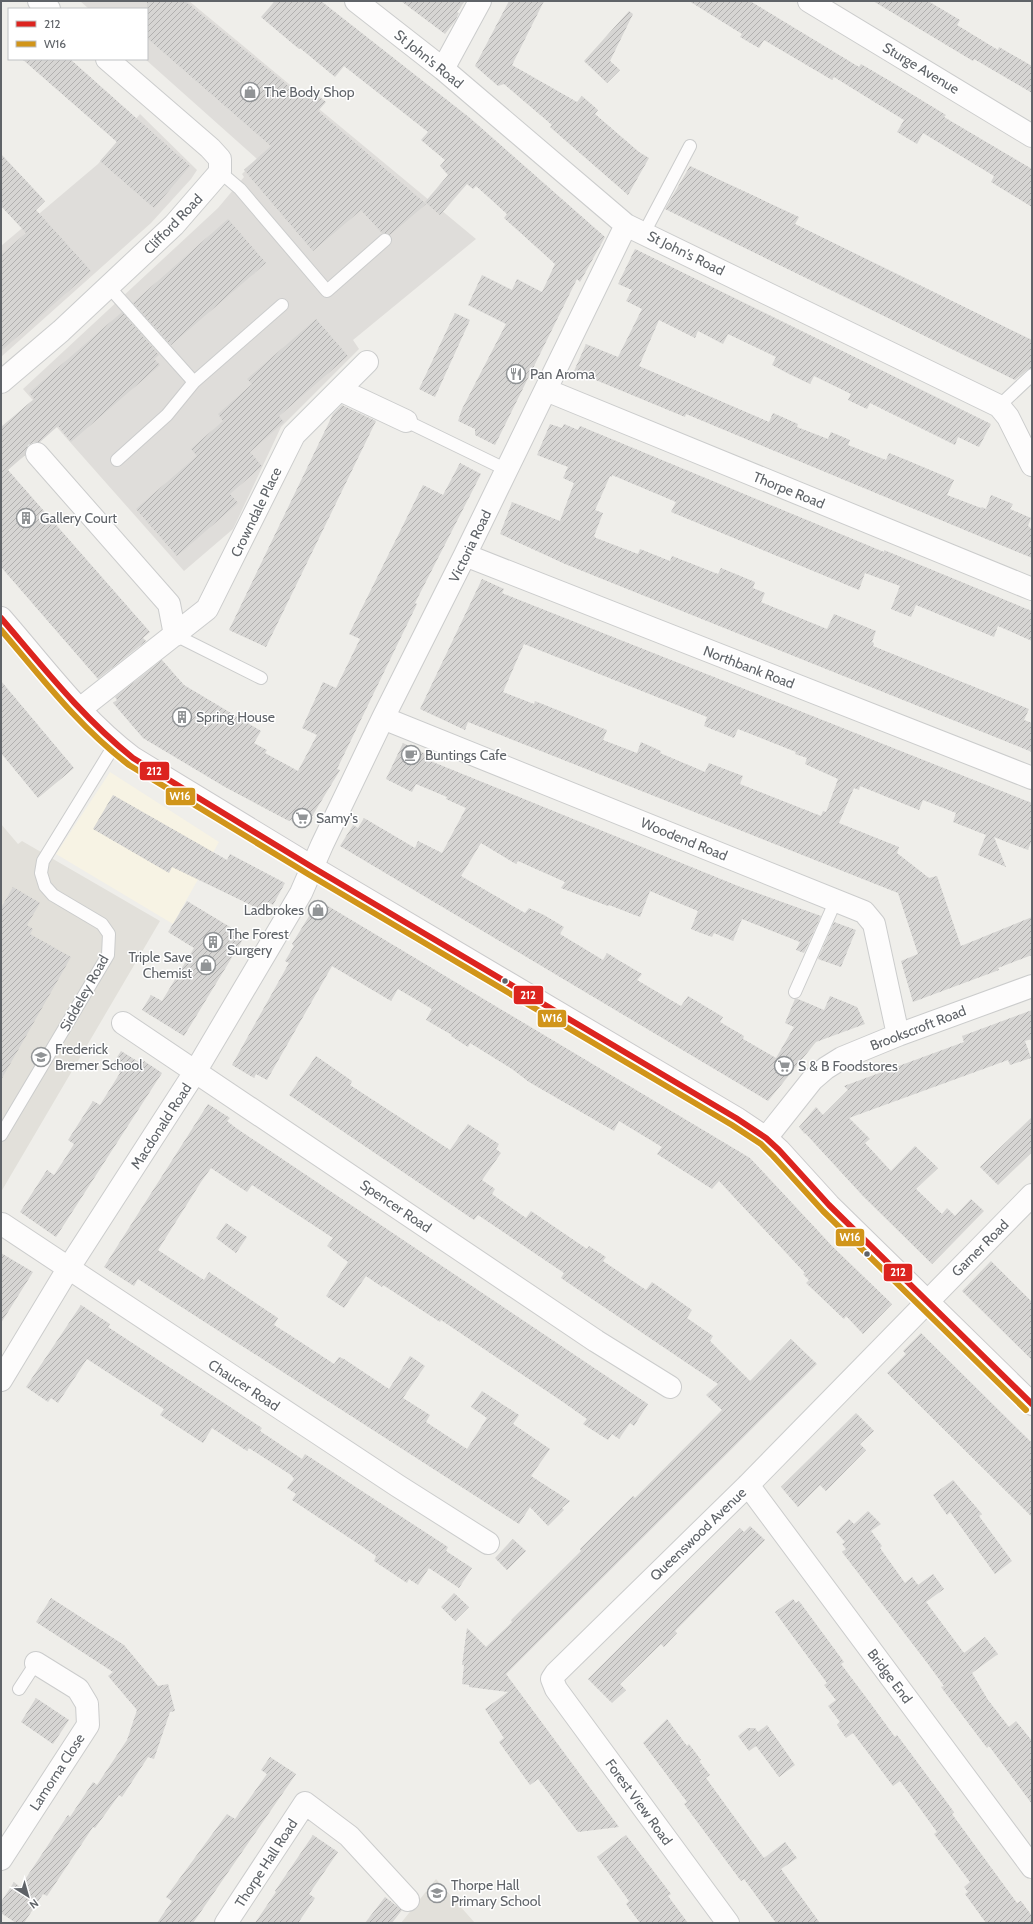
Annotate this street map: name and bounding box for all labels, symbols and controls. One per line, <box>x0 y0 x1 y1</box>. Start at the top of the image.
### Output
legend <box>8 8 148 60</box>
text: 212 <box>44 16 61 31</box>
street label: St John's Road <box>391 26 467 92</box>
text: W16 <box>44 36 66 51</box>
street label: Sturge Avenue <box>879 38 963 98</box>
shop icon: The Body Shop <box>239 81 261 103</box>
place label: The Body Shop <box>264 83 355 101</box>
street label: Clifford Road <box>140 190 206 258</box>
street label: St John's Road <box>644 227 728 279</box>
restaurant icon: Pan Aroma <box>505 363 527 385</box>
place label: Pan Aroma <box>530 365 595 383</box>
street label: Crowndale Place <box>226 464 286 560</box>
street label: Thorpe Road <box>751 467 827 513</box>
building icon: Gallery Court <box>15 507 37 529</box>
street label: Victoria Road <box>445 507 495 585</box>
place label: Gallery Court <box>40 509 117 527</box>
street label: Northbank Road <box>701 641 797 693</box>
building icon: Spring House <box>171 706 193 728</box>
place label: Spring House <box>196 708 275 726</box>
cafe icon: Buntings Cafe <box>400 744 422 766</box>
place label: Buntings Cafe <box>425 746 507 764</box>
line badge: 212 <box>139 761 170 781</box>
text: 212 <box>146 764 162 778</box>
line badge: W16 <box>165 787 196 806</box>
text: W16 <box>170 789 190 803</box>
supermarket icon: Samy's <box>291 807 313 829</box>
place label: Samy's <box>316 809 358 827</box>
street label: Woodend Road <box>638 813 730 865</box>
shop icon: Ladbrokes <box>307 899 329 921</box>
place label: Ladbrokes <box>244 901 304 919</box>
place label: The Forest Surgery <box>227 925 289 959</box>
building icon: The Forest Surgery <box>202 931 224 953</box>
place label: Triple Save Chemist <box>128 948 192 982</box>
street label: Siddeley Road <box>56 952 112 1034</box>
shop icon: Triple Save Chemist <box>195 954 217 976</box>
unlabelled marker <box>500 976 510 986</box>
line badge: 212 <box>513 985 544 1005</box>
text: 212 <box>520 988 536 1002</box>
street label: Brookscroft Road <box>868 1001 968 1055</box>
line badge: W16 <box>537 1009 567 1028</box>
text: W16 <box>542 1011 562 1025</box>
place label: Frederick Bremer School <box>55 1040 143 1074</box>
school or university icon: Frederick Bremer School <box>30 1046 52 1068</box>
supermarket icon: S & B Foodstores <box>773 1055 795 1077</box>
place label: S & B Foodstores <box>798 1057 898 1075</box>
street label: Macdonald Road <box>127 1080 195 1172</box>
street label: Spencer Road <box>357 1176 435 1236</box>
street label: Garner Road <box>948 1216 1012 1280</box>
line badge: W16 <box>835 1228 865 1247</box>
text: W16 <box>840 1230 860 1244</box>
unlabelled marker <box>862 1249 872 1259</box>
line badge: 212 <box>883 1263 913 1282</box>
text: 212 <box>890 1265 906 1279</box>
street label: Chaucer Road <box>205 1355 283 1415</box>
street label: Queenswood Avenue <box>646 1483 750 1585</box>
street label: Bridge End <box>864 1645 916 1707</box>
street label: Lamorna Close <box>25 1730 89 1814</box>
street label: Forest View Road <box>602 1755 676 1849</box>
street label: Thorpe Hall Road <box>231 1815 301 1911</box>
north arrow <box>8 1876 48 1916</box>
place label: Thorpe Hall Primary School <box>451 1876 541 1910</box>
school or university icon: Thorpe Hall Primary School <box>426 1882 448 1904</box>
text: N <box>27 1896 41 1912</box>

